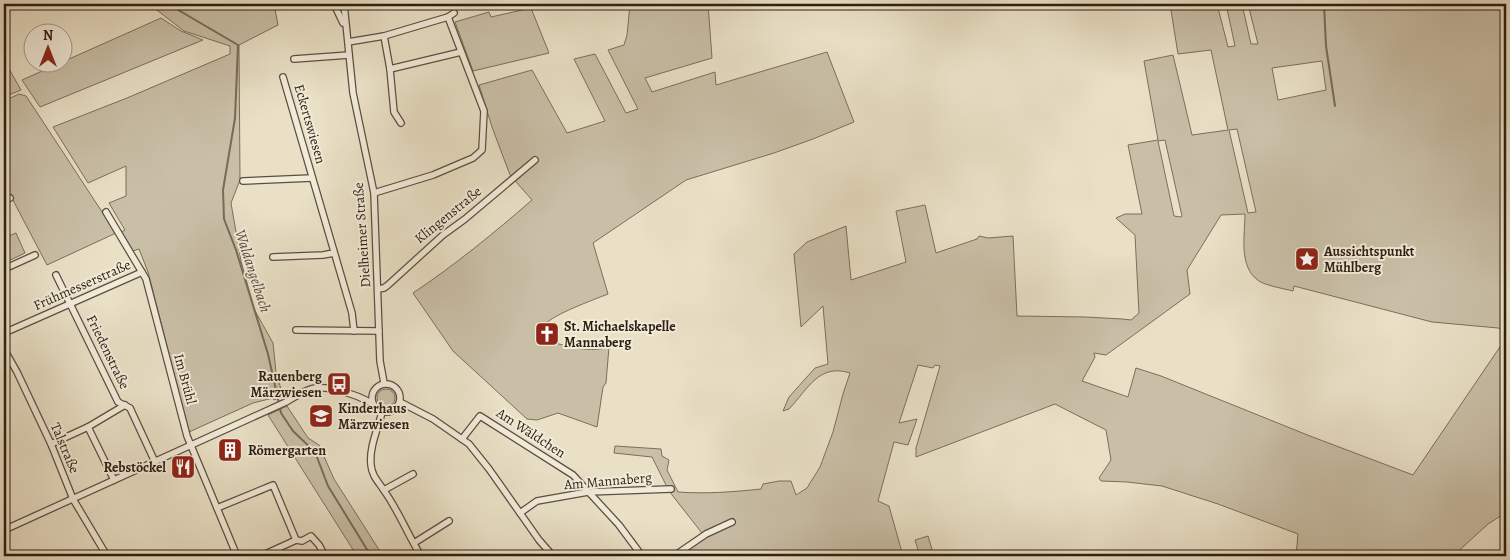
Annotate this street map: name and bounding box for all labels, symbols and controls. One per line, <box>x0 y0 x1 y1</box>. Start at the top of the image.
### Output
north arrow <box>22 22 72 72</box>
text: N <box>43 26 53 45</box>
street label: Eckertswiesen <box>290 82 331 166</box>
street label: Dielheimer Straße <box>349 182 375 288</box>
street label: Klingenstraße <box>410 182 486 248</box>
water label: Waldangelbach <box>230 227 276 315</box>
place label: Aussichtspunkt Mühlberg <box>1323 242 1415 277</box>
place icon: Aussichtspunkt Mühlberg <box>1294 246 1320 272</box>
street label: Frühmesserstraße <box>30 255 134 315</box>
street label: Friedenstraße <box>82 312 134 392</box>
place label: St. Michaelskapelle Mannaberg <box>564 317 676 352</box>
church icon: St. Michaelskapelle Mannaberg <box>534 321 560 347</box>
street label: Im Brühl <box>169 352 201 407</box>
place label: Rauenberg Märzwiesen <box>251 367 323 402</box>
bus stop icon: Rauenberg Märzwiesen <box>326 371 352 397</box>
place label: Kinderhaus Märzwiesen <box>338 399 410 434</box>
school or university icon: Kinderhaus Märzwiesen <box>308 403 334 429</box>
street label: Am Wäldchen <box>492 403 570 463</box>
street label: Talstraße <box>46 420 84 476</box>
building icon: Römergarten <box>217 437 243 463</box>
place label: Römergarten <box>248 441 326 460</box>
restaurant icon: Rebstöckel <box>170 454 196 480</box>
place label: Rebstöckel <box>103 458 166 477</box>
street label: Am Mannaberg <box>562 468 653 494</box>

